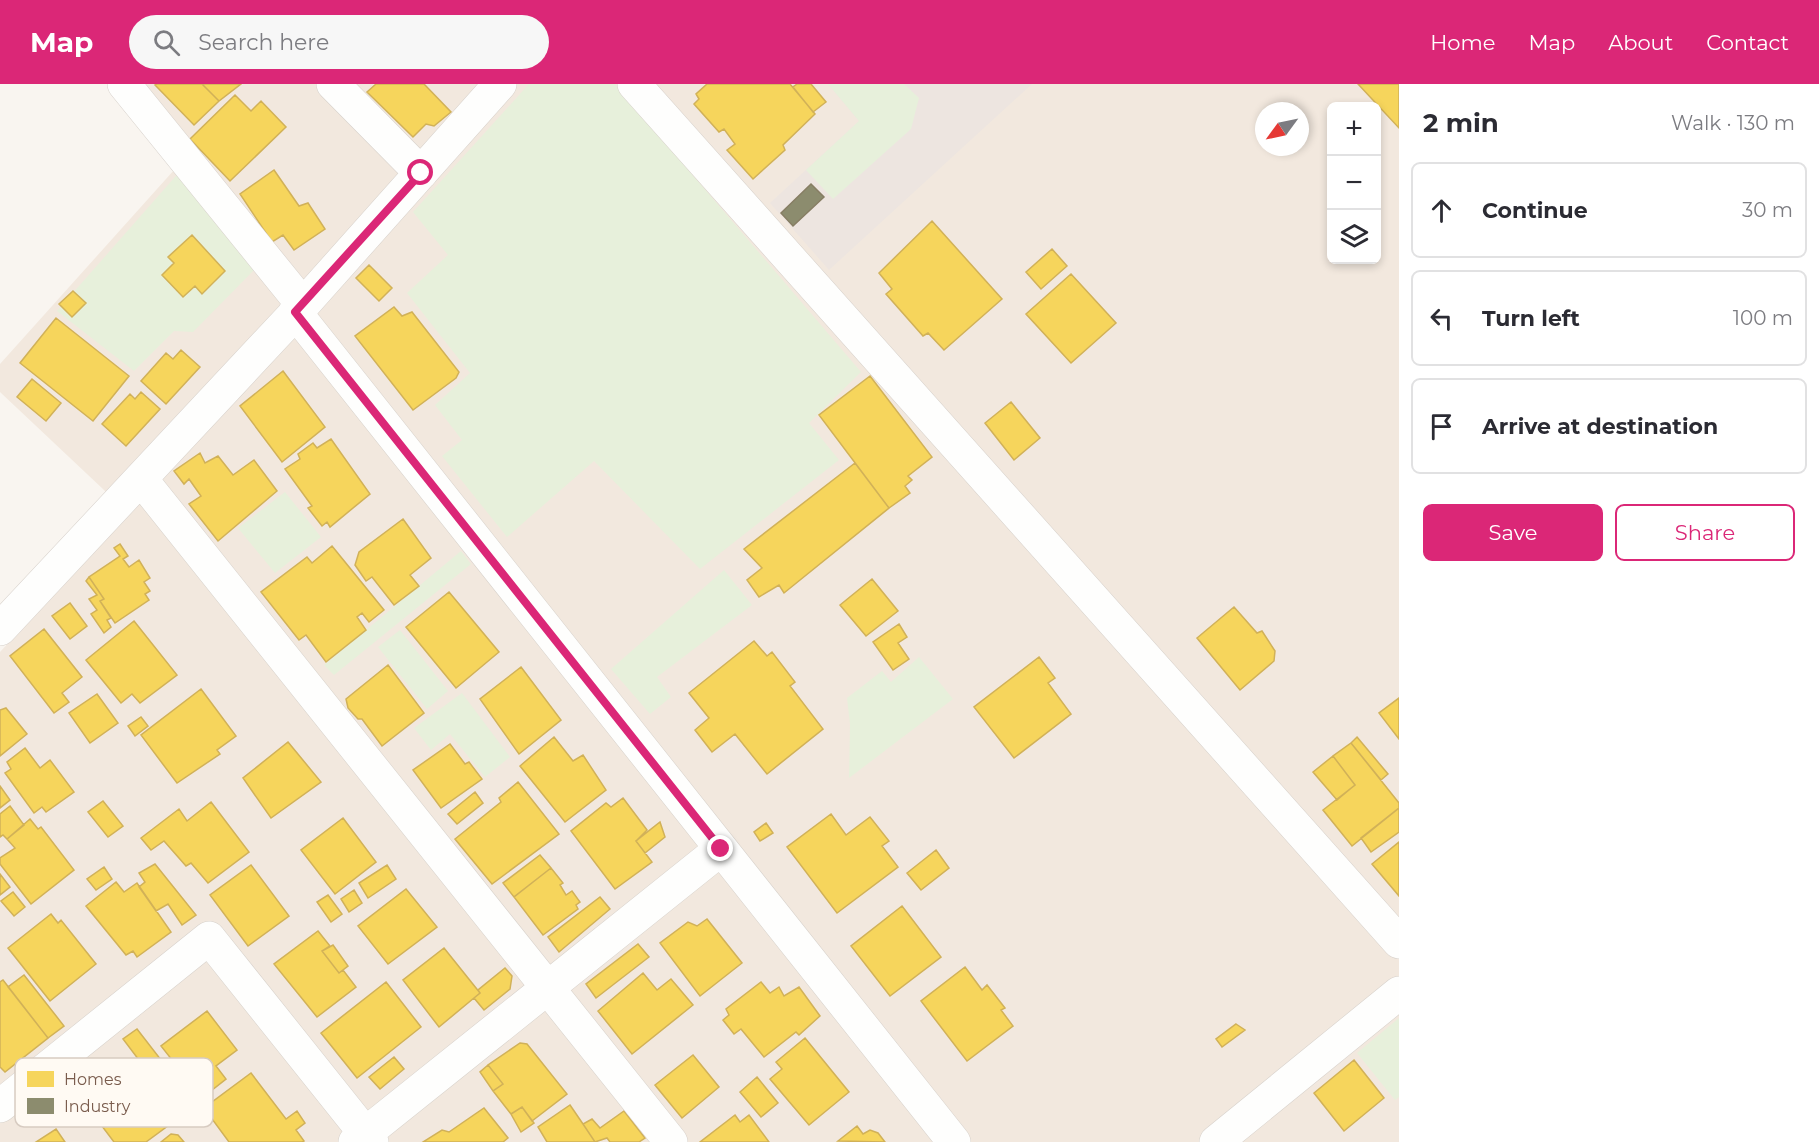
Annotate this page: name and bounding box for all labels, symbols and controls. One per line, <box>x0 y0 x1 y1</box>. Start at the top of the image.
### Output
search box <box>129 15 549 69</box>
text: Map <box>30 25 93 59</box>
icon: search <box>150 26 183 59</box>
text: Search here <box>198 29 329 56</box>
text: Home <box>1430 30 1495 55</box>
text: Map <box>1528 30 1575 55</box>
text: About <box>1608 30 1673 55</box>
text: Contact <box>1706 30 1789 55</box>
north arrow <box>1255 102 1309 156</box>
map controls <box>1327 102 1381 264</box>
button: + <box>1327 102 1381 156</box>
text: 2 min <box>1423 107 1499 139</box>
text: Walk · 130 m <box>1671 111 1795 135</box>
button: − <box>1327 156 1381 210</box>
route start <box>407 159 433 185</box>
icon: ahead <box>1425 194 1458 227</box>
text: Continue <box>1482 197 1588 224</box>
text: 30 m <box>1742 198 1793 222</box>
button: layers <box>1327 210 1381 264</box>
icon: left <box>1425 302 1458 335</box>
text: Turn left <box>1482 305 1580 332</box>
text: 100 m <box>1733 306 1793 330</box>
icon: arrive <box>1425 410 1458 443</box>
text: Arrive at destination <box>1482 413 1718 440</box>
button: Save <box>1423 504 1603 561</box>
button: Share <box>1615 504 1795 561</box>
route end <box>707 835 733 861</box>
legend <box>15 1058 213 1127</box>
text: Homes <box>64 1070 122 1089</box>
text: Industry <box>64 1097 131 1116</box>

